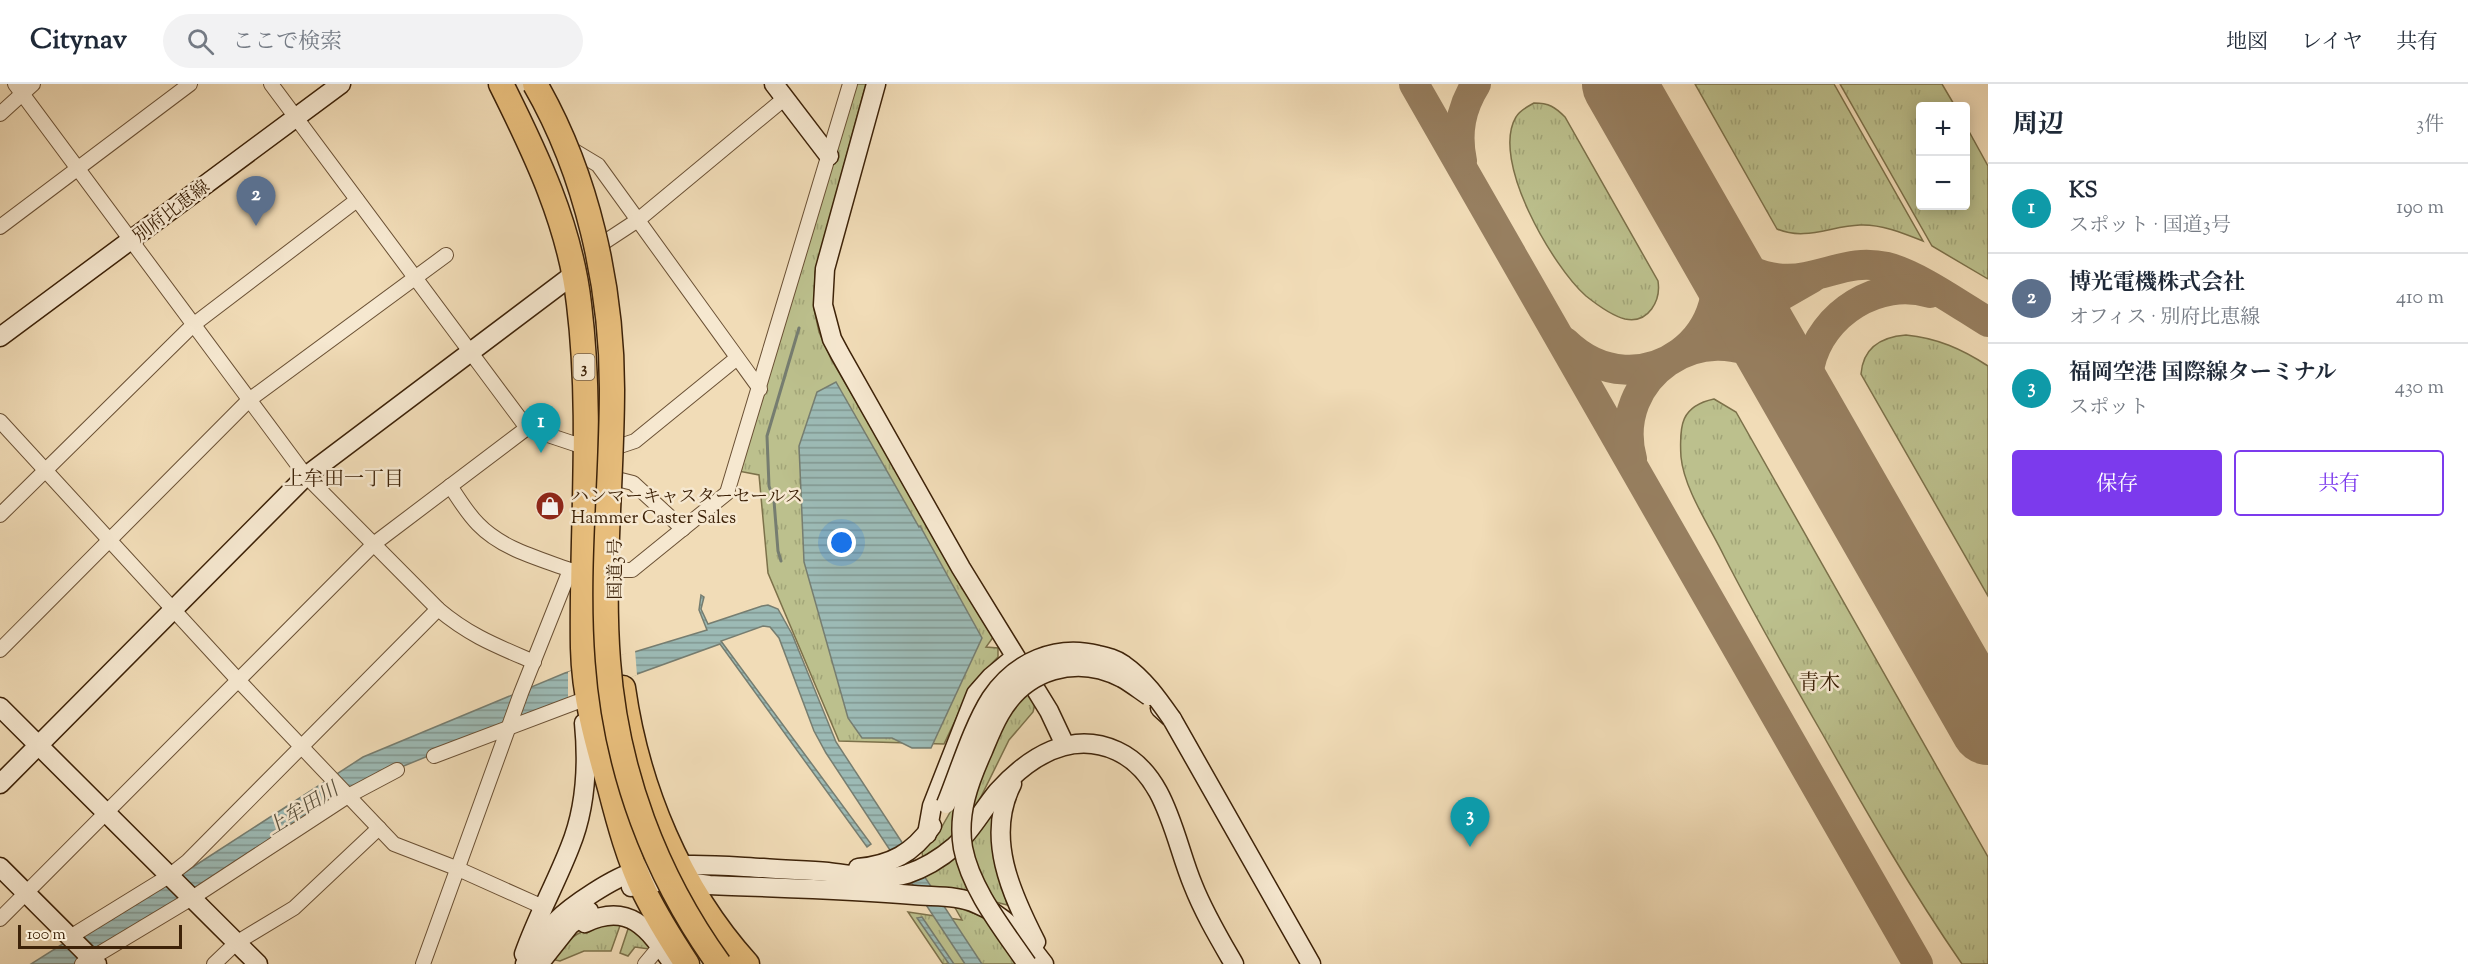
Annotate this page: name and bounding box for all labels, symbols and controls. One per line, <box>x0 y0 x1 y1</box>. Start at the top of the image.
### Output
search box <box>163 14 583 68</box>
text: Citynav <box>30 21 127 61</box>
icon: search <box>184 25 217 58</box>
text: ここで検索 <box>232 27 342 59</box>
text: 地図 <box>2226 28 2268 58</box>
text: レイヤ <box>2301 28 2363 58</box>
text: 共有 <box>2396 28 2438 58</box>
map controls <box>1916 102 1970 210</box>
button: + <box>1916 102 1970 156</box>
text: 周辺 <box>2012 107 2064 144</box>
text: 3件 <box>2416 111 2444 140</box>
button: − <box>1916 156 1970 210</box>
street label: 別府比恵線 <box>128 175 216 250</box>
pin: 2 <box>236 176 276 226</box>
text: KS <box>2069 176 2098 208</box>
text: 1 <box>2028 194 2035 223</box>
text: 190 m <box>2396 194 2444 223</box>
text: スポット · 国道3号 <box>2069 212 2231 241</box>
text: 博光電機株式会社 <box>2069 268 2245 300</box>
text: 2 <box>2027 284 2036 313</box>
text: 410 m <box>2396 284 2444 313</box>
text: オフィス · 別府比恵線 <box>2069 304 2260 333</box>
road number: 3 <box>574 354 594 380</box>
text: 福岡空港 国際線ターミナル <box>2069 358 2337 390</box>
text: 3 <box>2027 374 2036 403</box>
text: 430 m <box>2395 374 2444 403</box>
text: スポット <box>2069 394 2149 423</box>
pin: 1 <box>522 404 560 453</box>
button: 保存 <box>2012 450 2222 516</box>
button: 共有 <box>2234 450 2444 516</box>
district label: 上牟田一丁目 <box>284 466 404 495</box>
place label: ハンマーキャスターセールス Hammer Caster Sales <box>571 485 803 532</box>
shop icon: ハンマーキャスターセールス Hammer Caster Sales <box>534 490 566 522</box>
your location <box>827 528 856 557</box>
street label: 国道3号 <box>604 538 630 600</box>
district label: 青木 <box>1798 669 1840 699</box>
water label: 上牟田川 <box>262 776 347 844</box>
pin: 3 <box>1450 798 1490 847</box>
scale bar <box>18 922 182 950</box>
text: 100 m <box>27 924 66 947</box>

